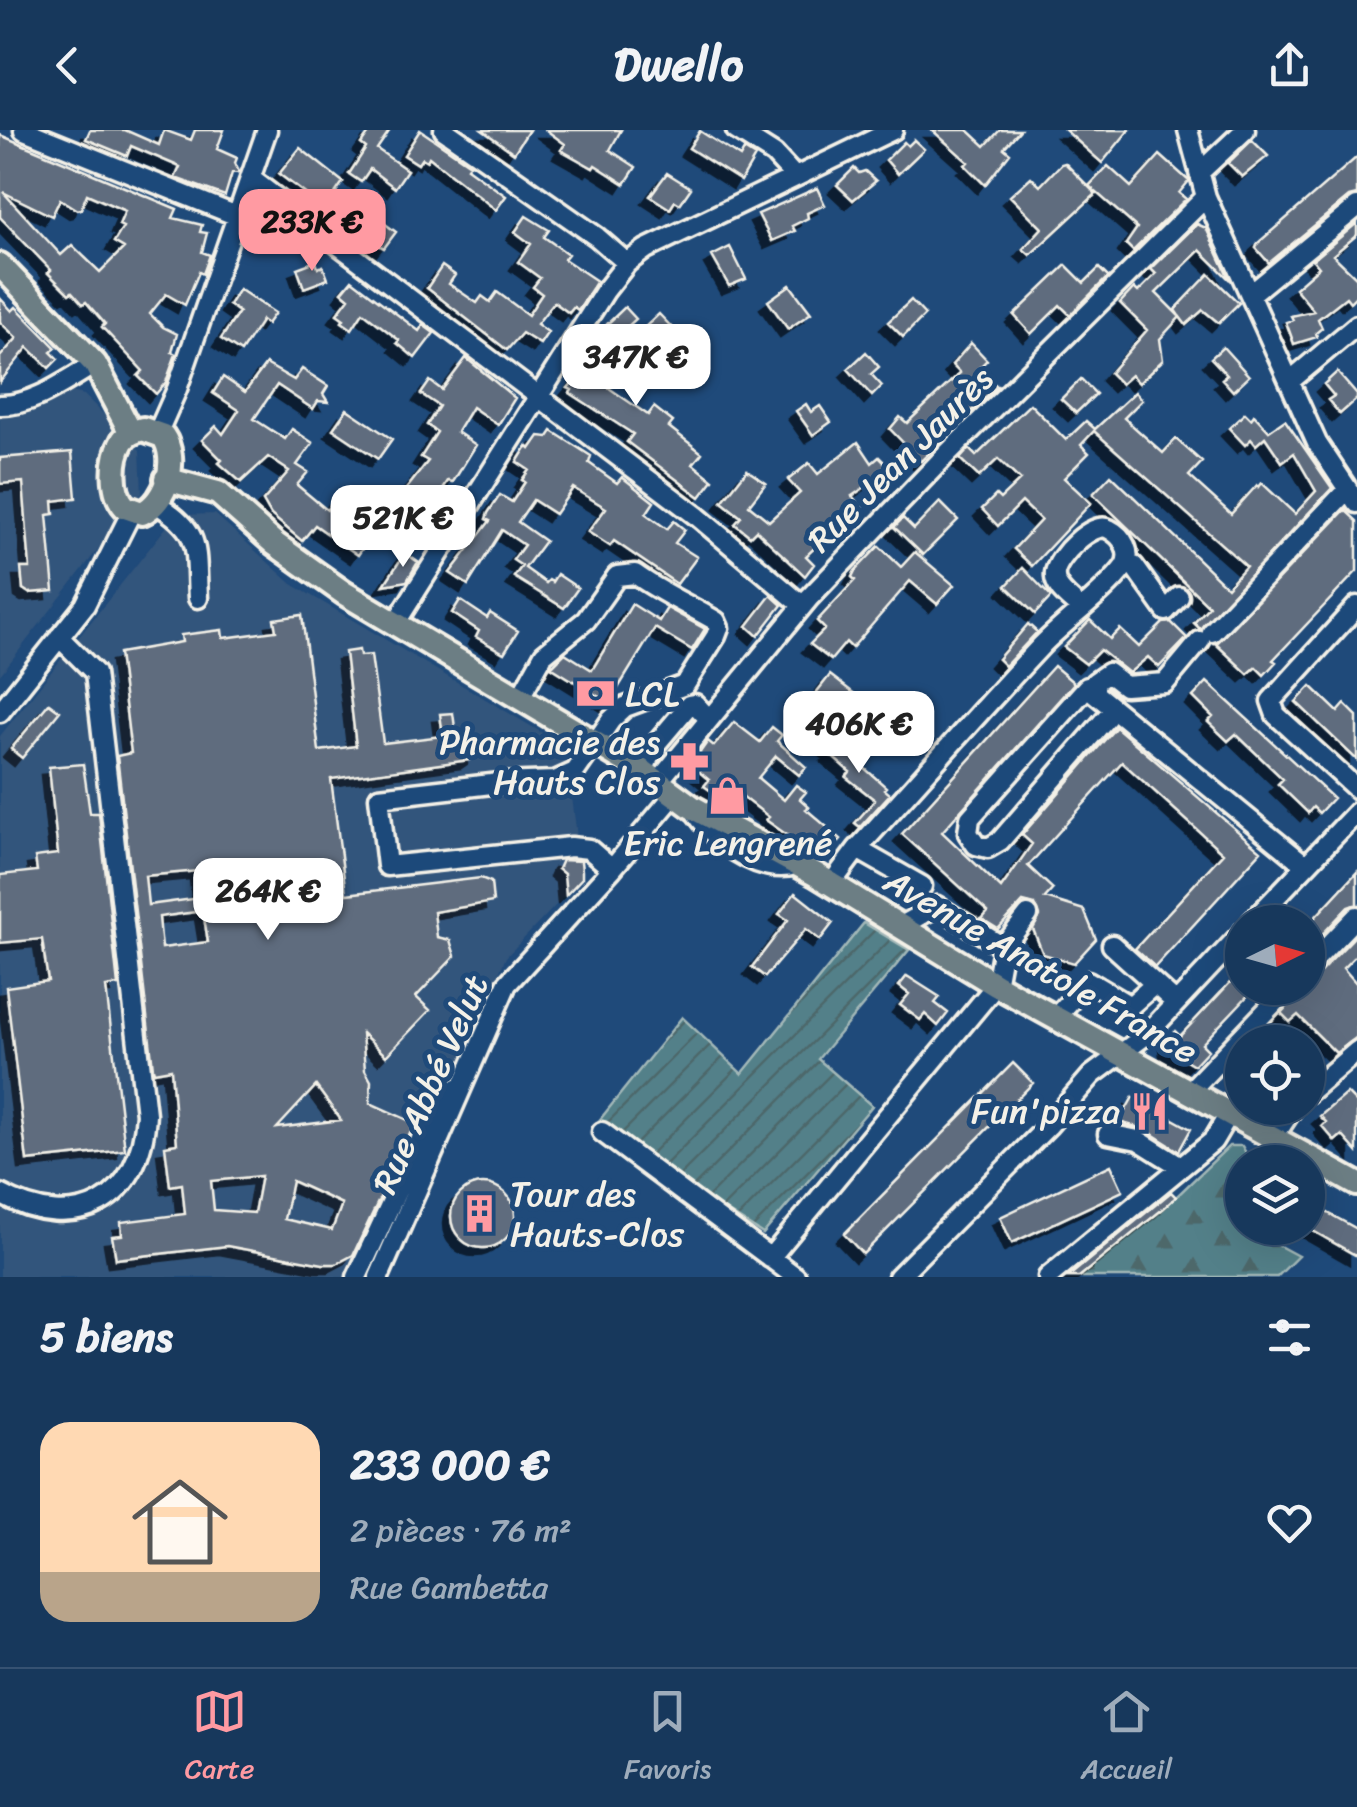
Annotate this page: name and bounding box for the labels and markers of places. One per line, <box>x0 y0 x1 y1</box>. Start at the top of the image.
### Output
pin: 233K € <box>231 189 393 274</box>
pin: 347K € <box>555 324 717 409</box>
pin: 521K € <box>322 485 484 570</box>
place label: LCL <box>625 663 679 725</box>
bank icon: LCL <box>574 673 616 715</box>
pin: 406K € <box>778 691 940 776</box>
place label: Pharmacie des Hauts Clos <box>439 711 661 813</box>
pharmacy icon: Pharmacie des Hauts Clos <box>669 741 711 783</box>
shop icon: Eric Lengrené <box>707 775 749 817</box>
place label: Eric Lengrené <box>623 812 833 874</box>
pin: 264K € <box>187 858 349 943</box>
place label: Fun'pizza <box>971 1080 1120 1142</box>
restaurant icon: Fun'pizza <box>1129 1090 1171 1132</box>
place label: Tour des Hauts-Clos <box>510 1163 685 1265</box>
building icon: Tour des Hauts-Clos <box>459 1193 501 1235</box>

